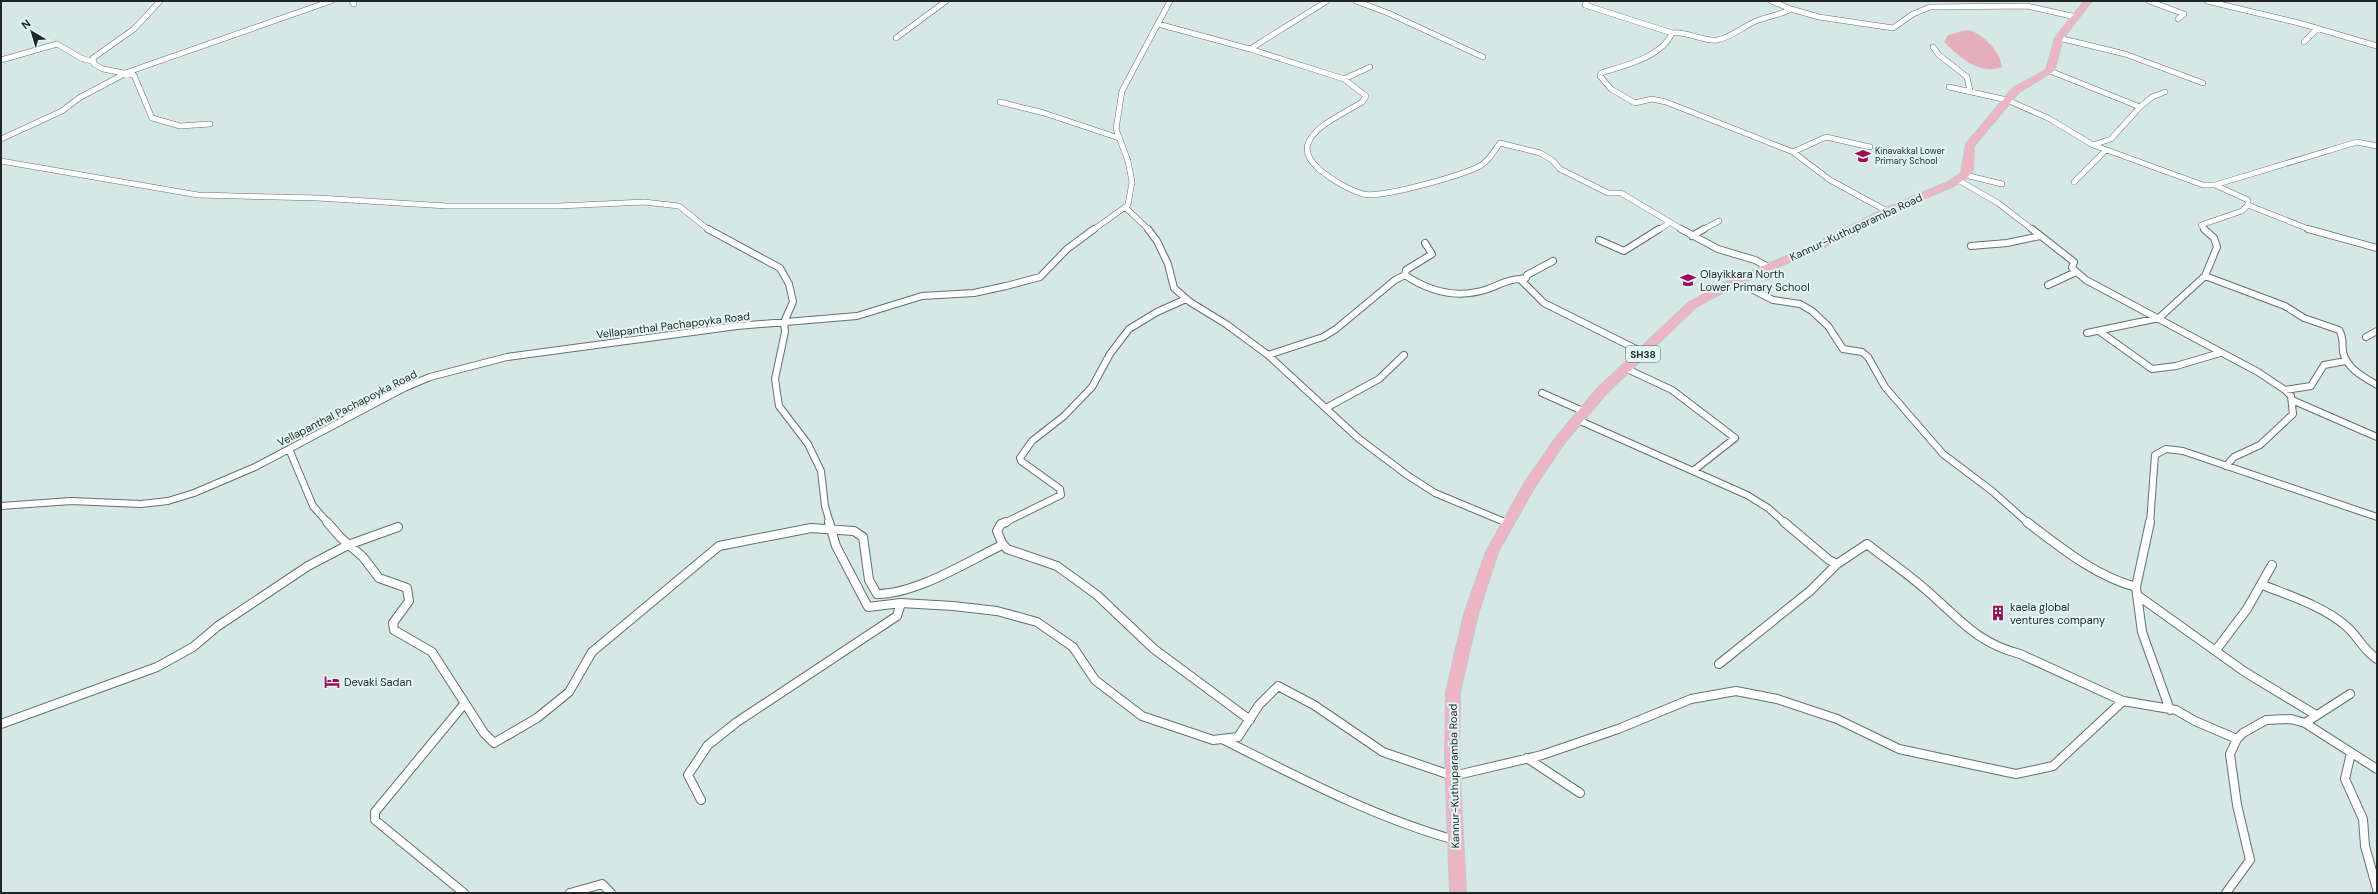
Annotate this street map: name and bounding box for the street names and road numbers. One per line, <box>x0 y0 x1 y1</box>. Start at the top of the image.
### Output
street label: Kannur-Kuthuparamba Road <box>1787 190 1925 264</box>
street label: Vellapanthal Pachapoyka Road <box>595 309 751 341</box>
road number: SH38 <box>1626 346 1660 362</box>
street label: Vellapanthal Pachapoyka Road <box>275 367 419 449</box>
street label: Kannur-Kuthuparamba Road <box>1446 703 1462 848</box>

